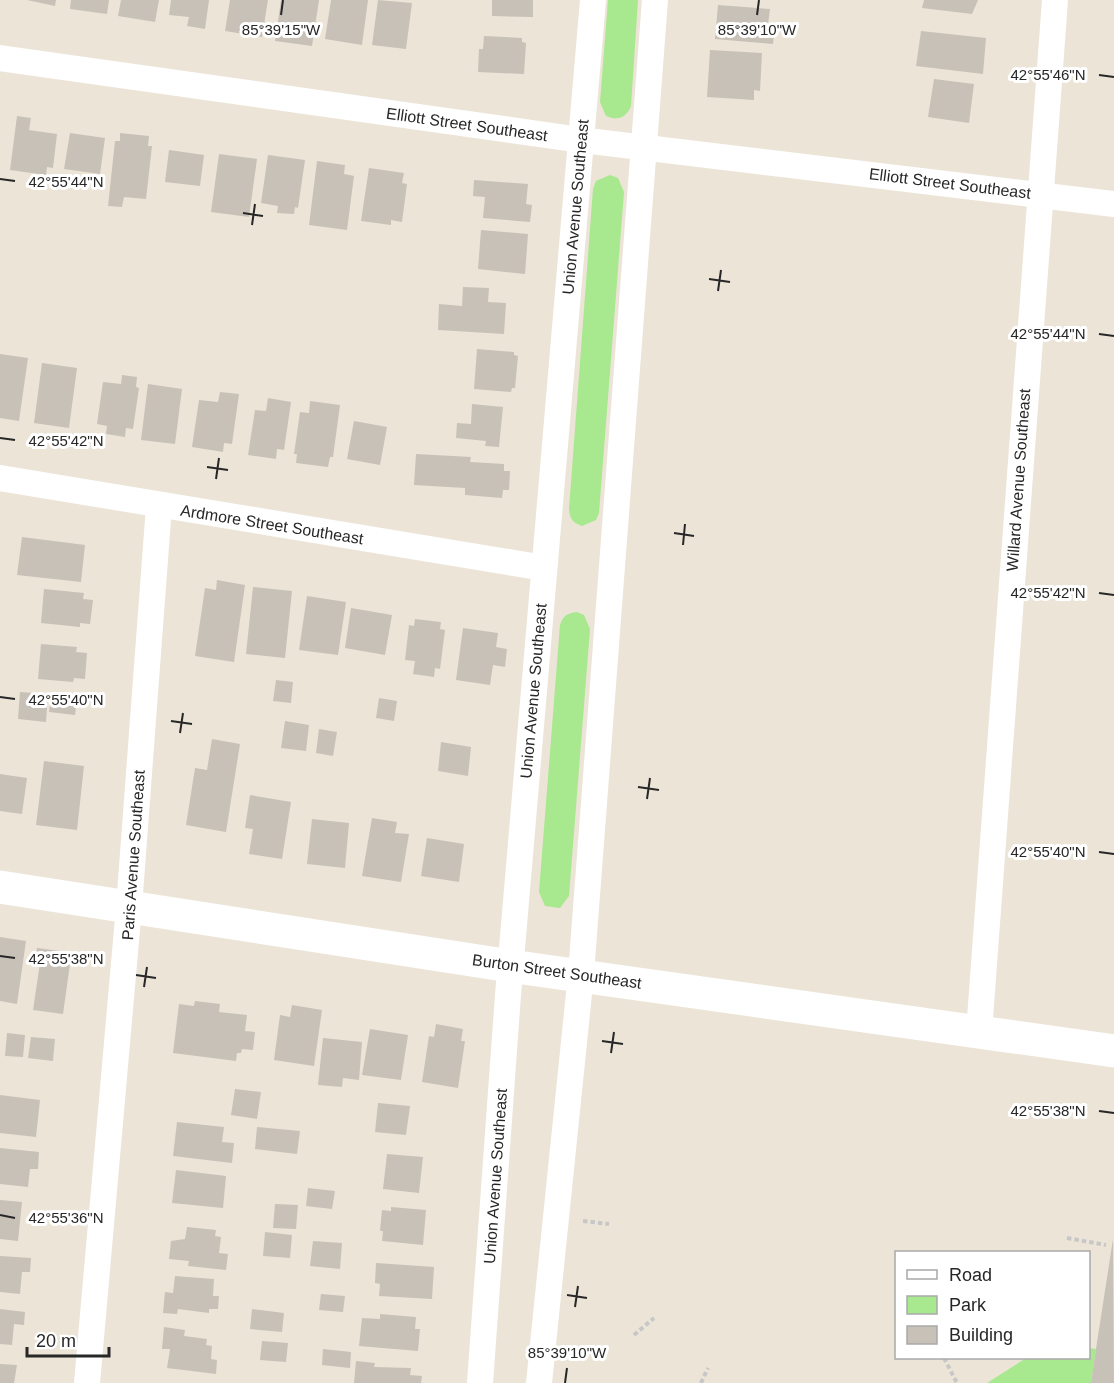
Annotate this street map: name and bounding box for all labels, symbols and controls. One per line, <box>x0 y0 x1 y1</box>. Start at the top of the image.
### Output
text: 85°39'15"W <box>242 21 321 38</box>
text: 85°39'10"W <box>718 21 797 38</box>
text: 42°55'46"N <box>1010 66 1086 83</box>
street label: Elliott Street Southeast <box>385 105 549 144</box>
street label: Union Avenue Southeast <box>559 118 592 295</box>
street label: Elliott Street Southeast <box>868 165 1032 202</box>
text: 42°55'44"N <box>28 173 104 190</box>
text: 42°55'44"N <box>1010 325 1086 342</box>
street label: Willard Avenue Southeast <box>1004 388 1033 572</box>
text: 42°55'42"N <box>28 432 104 449</box>
street label: Ardmore Street Southeast <box>179 502 365 547</box>
text: 42°55'42"N <box>1010 584 1086 601</box>
street label: Union Avenue Southeast <box>517 602 550 779</box>
text: 42°55'40"N <box>28 691 104 708</box>
street label: Paris Avenue Southeast <box>119 769 148 941</box>
text: 42°55'40"N <box>1010 843 1086 860</box>
text: 42°55'38"N <box>28 950 104 967</box>
street label: Burton Street Southeast <box>471 951 643 992</box>
street label: Union Avenue Southeast <box>481 1087 510 1264</box>
text: 42°55'38"N <box>1010 1102 1086 1119</box>
text: 42°55'36"N <box>28 1209 104 1226</box>
legend <box>895 1251 1090 1359</box>
text: Road <box>949 1265 992 1285</box>
text: Park <box>949 1295 987 1315</box>
scale bar <box>27 1320 110 1358</box>
text: Building <box>949 1325 1013 1345</box>
text: 20 m <box>36 1331 76 1351</box>
text: 85°39'10"W <box>528 1344 607 1361</box>

